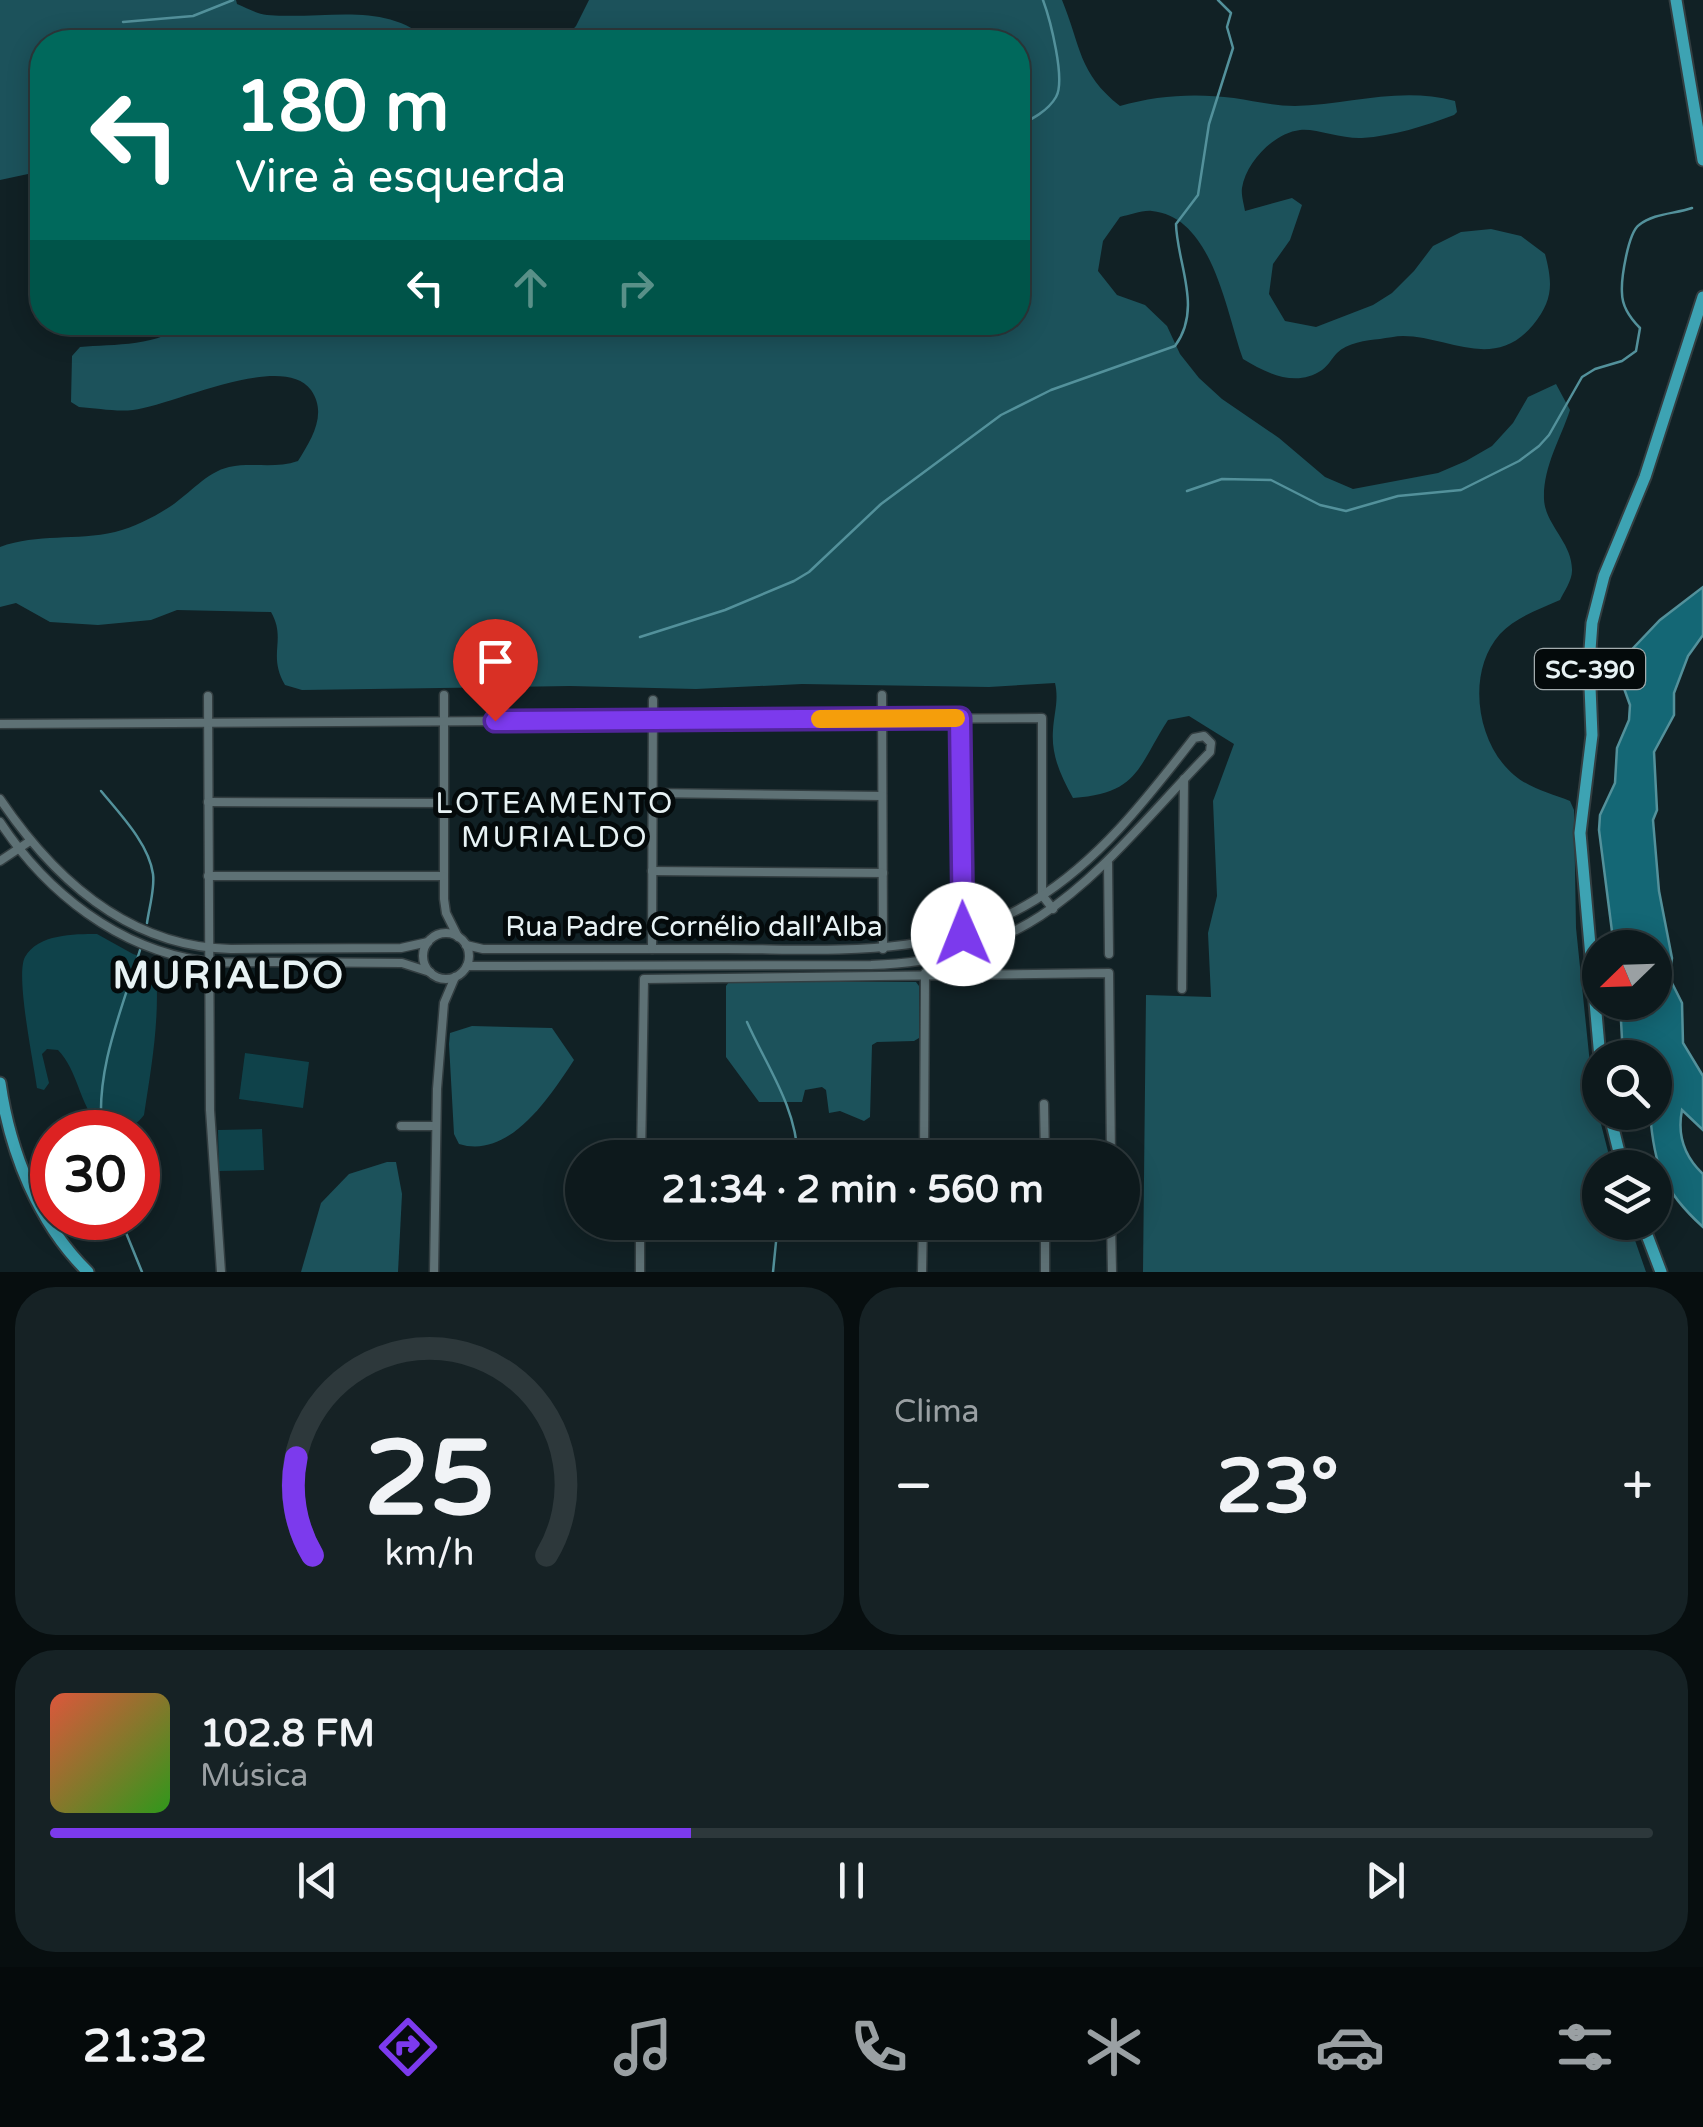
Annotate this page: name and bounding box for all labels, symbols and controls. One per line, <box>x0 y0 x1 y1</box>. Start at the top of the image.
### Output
text: 180 m <box>235 66 449 150</box>
icon: left <box>70 70 200 200</box>
text: Vire à esquerda <box>235 151 566 205</box>
icon: left <box>398 260 453 315</box>
icon: ahead <box>503 260 558 315</box>
icon: right <box>608 260 663 315</box>
pin <box>453 619 538 722</box>
icon: arrive <box>468 634 523 689</box>
road number: SC-390 <box>1535 649 1645 689</box>
district label: LOTEAMENTO MURIALDO <box>435 785 675 856</box>
position arrow <box>911 882 1015 986</box>
street label: Rua Padre Cornélio dall'Alba <box>505 910 883 944</box>
north arrow <box>1582 930 1672 1020</box>
map controls <box>1582 930 1672 1240</box>
district label: MURIALDO <box>112 953 346 999</box>
button: search <box>1582 1040 1672 1130</box>
speed limit sign: 30 <box>30 1110 160 1240</box>
button: layers <box>1582 1150 1672 1240</box>
text: 21:34 · 2 min · 560 m <box>661 1167 1044 1213</box>
text: Clima <box>894 1393 980 1431</box>
text: 25 <box>364 1418 495 1543</box>
text: 23° <box>1216 1442 1339 1532</box>
text: − <box>894 1454 933 1520</box>
text: + <box>1622 1454 1653 1520</box>
text: km/h <box>385 1532 474 1575</box>
text: 102.8 FM <box>200 1711 375 1757</box>
text: Música <box>200 1757 308 1795</box>
icon: previous <box>290 1853 345 1908</box>
icon: pause <box>824 1853 879 1908</box>
icon: next <box>1358 1853 1413 1908</box>
icon: directions <box>373 2012 443 2082</box>
icon: music <box>608 2012 678 2082</box>
icon: phone <box>844 2012 914 2082</box>
icon: climate <box>1079 2012 1149 2082</box>
icon: car <box>1315 2012 1385 2082</box>
icon: filters <box>1550 2012 1620 2082</box>
text: 21:32 <box>83 2020 207 2074</box>

